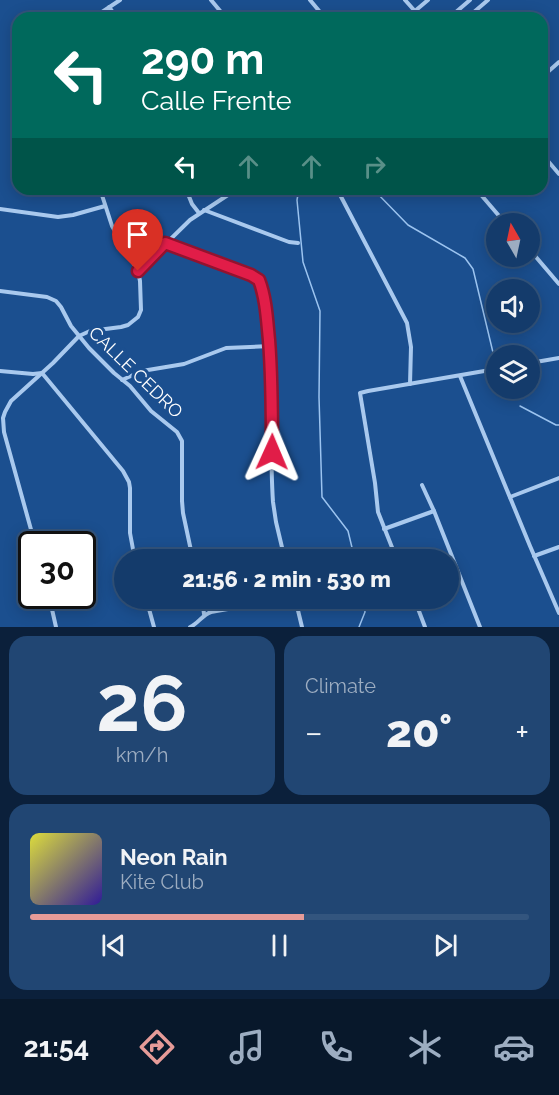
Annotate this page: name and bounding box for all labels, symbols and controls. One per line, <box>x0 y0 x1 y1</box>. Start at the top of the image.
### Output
text: 290 m <box>141 35 264 84</box>
icon: left <box>42 36 120 114</box>
text: Calle Frente <box>141 85 292 116</box>
icon: left <box>169 150 202 183</box>
icon: ahead <box>232 150 265 183</box>
icon: ahead <box>295 150 328 183</box>
icon: right <box>358 150 391 183</box>
pin <box>112 209 163 271</box>
north arrow <box>486 213 540 267</box>
map controls <box>486 213 540 399</box>
icon: arrive <box>121 218 154 251</box>
button: sound <box>486 279 540 333</box>
street label: CALLE CEDRO <box>85 322 187 422</box>
button: layers <box>486 345 540 399</box>
position arrow <box>240 420 304 484</box>
speed limit sign: 30 <box>18 531 96 609</box>
text: 21:56 · 2 min · 530 m <box>182 566 391 592</box>
text: 26 <box>96 658 188 749</box>
text: Climate <box>305 674 376 698</box>
text: 20° <box>386 705 452 758</box>
text: − <box>305 713 323 752</box>
text: + <box>515 713 529 752</box>
text: km/h <box>116 743 168 767</box>
text: Neon Rain <box>120 844 228 870</box>
text: Kite Club <box>120 870 204 894</box>
icon: previous <box>97 929 130 962</box>
icon: pause <box>263 929 296 962</box>
icon: next <box>429 929 462 962</box>
icon: directions <box>136 1026 178 1068</box>
icon: music <box>226 1026 268 1068</box>
icon: phone <box>315 1026 357 1068</box>
icon: climate <box>404 1026 446 1068</box>
icon: car <box>493 1026 535 1068</box>
text: 21:54 <box>24 1032 89 1063</box>

